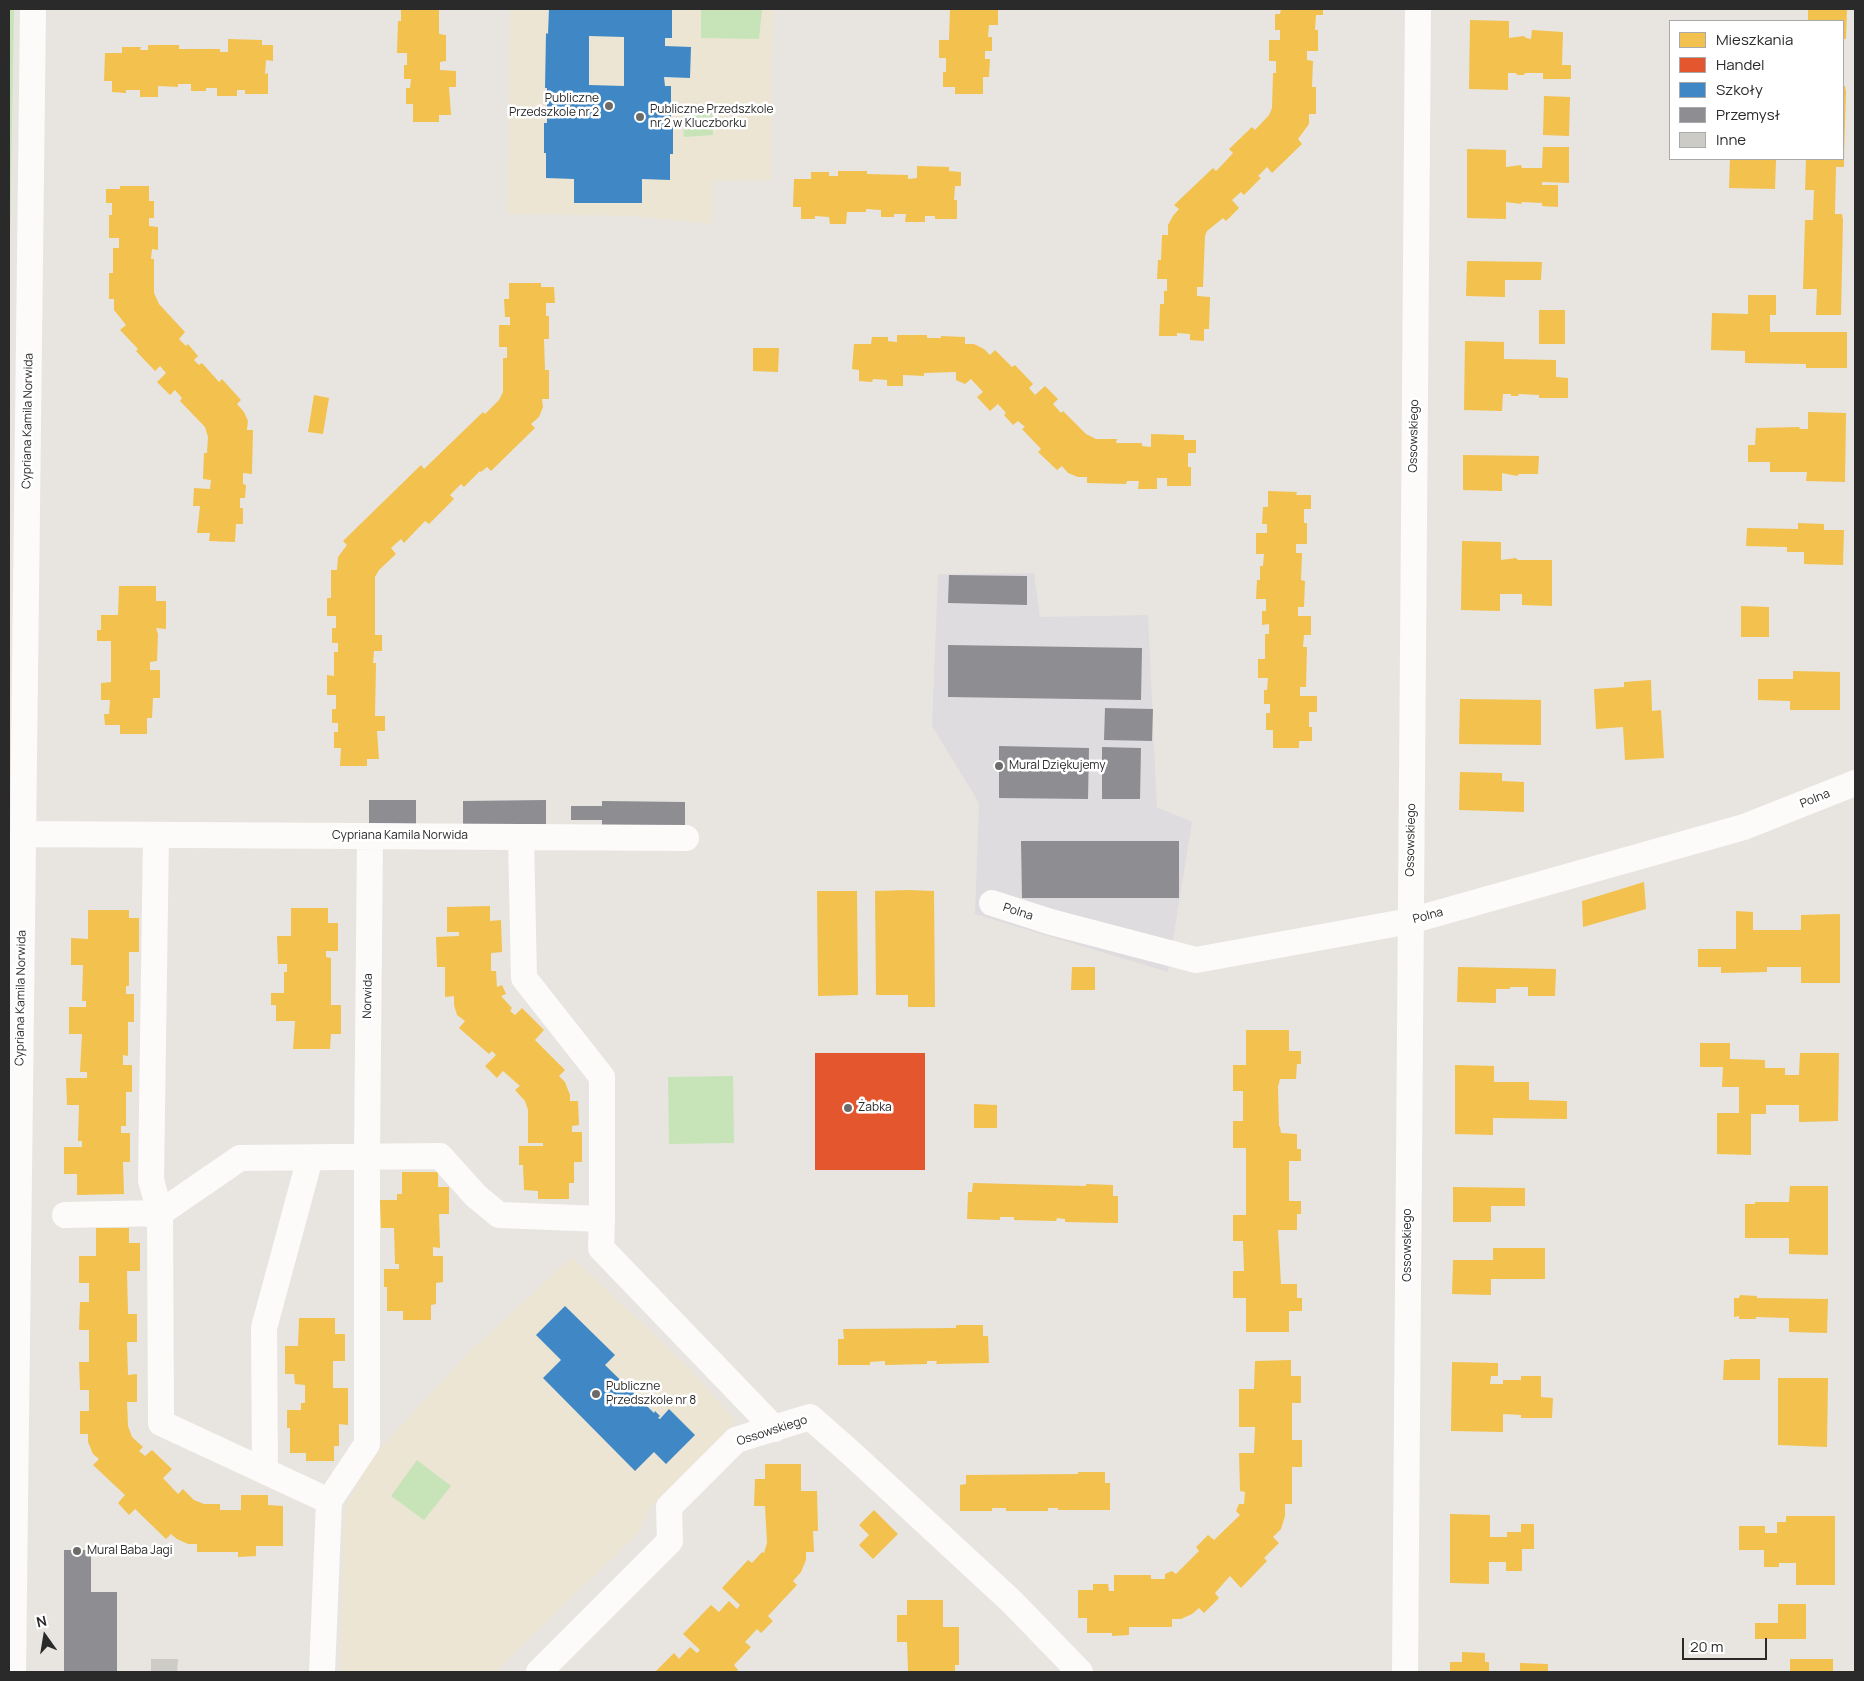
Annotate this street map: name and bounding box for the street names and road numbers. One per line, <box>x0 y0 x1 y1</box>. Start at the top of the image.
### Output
street label: Cypriana Kamila Norwida <box>20 353 36 489</box>
street label: Ossowskiego <box>1406 399 1422 473</box>
street label: Polna <box>1798 787 1832 811</box>
street label: Ossowskiego <box>1403 803 1419 877</box>
street label: Cypriana Kamila Norwida <box>332 829 468 843</box>
street label: Polna <box>1001 900 1035 924</box>
street label: Polna <box>1411 905 1445 927</box>
street label: Cypriana Kamila Norwida <box>13 930 29 1066</box>
street label: Norwida <box>360 973 376 1019</box>
street label: Ossowskiego <box>1401 1208 1415 1282</box>
street label: Ossowskiego <box>735 1413 809 1449</box>

